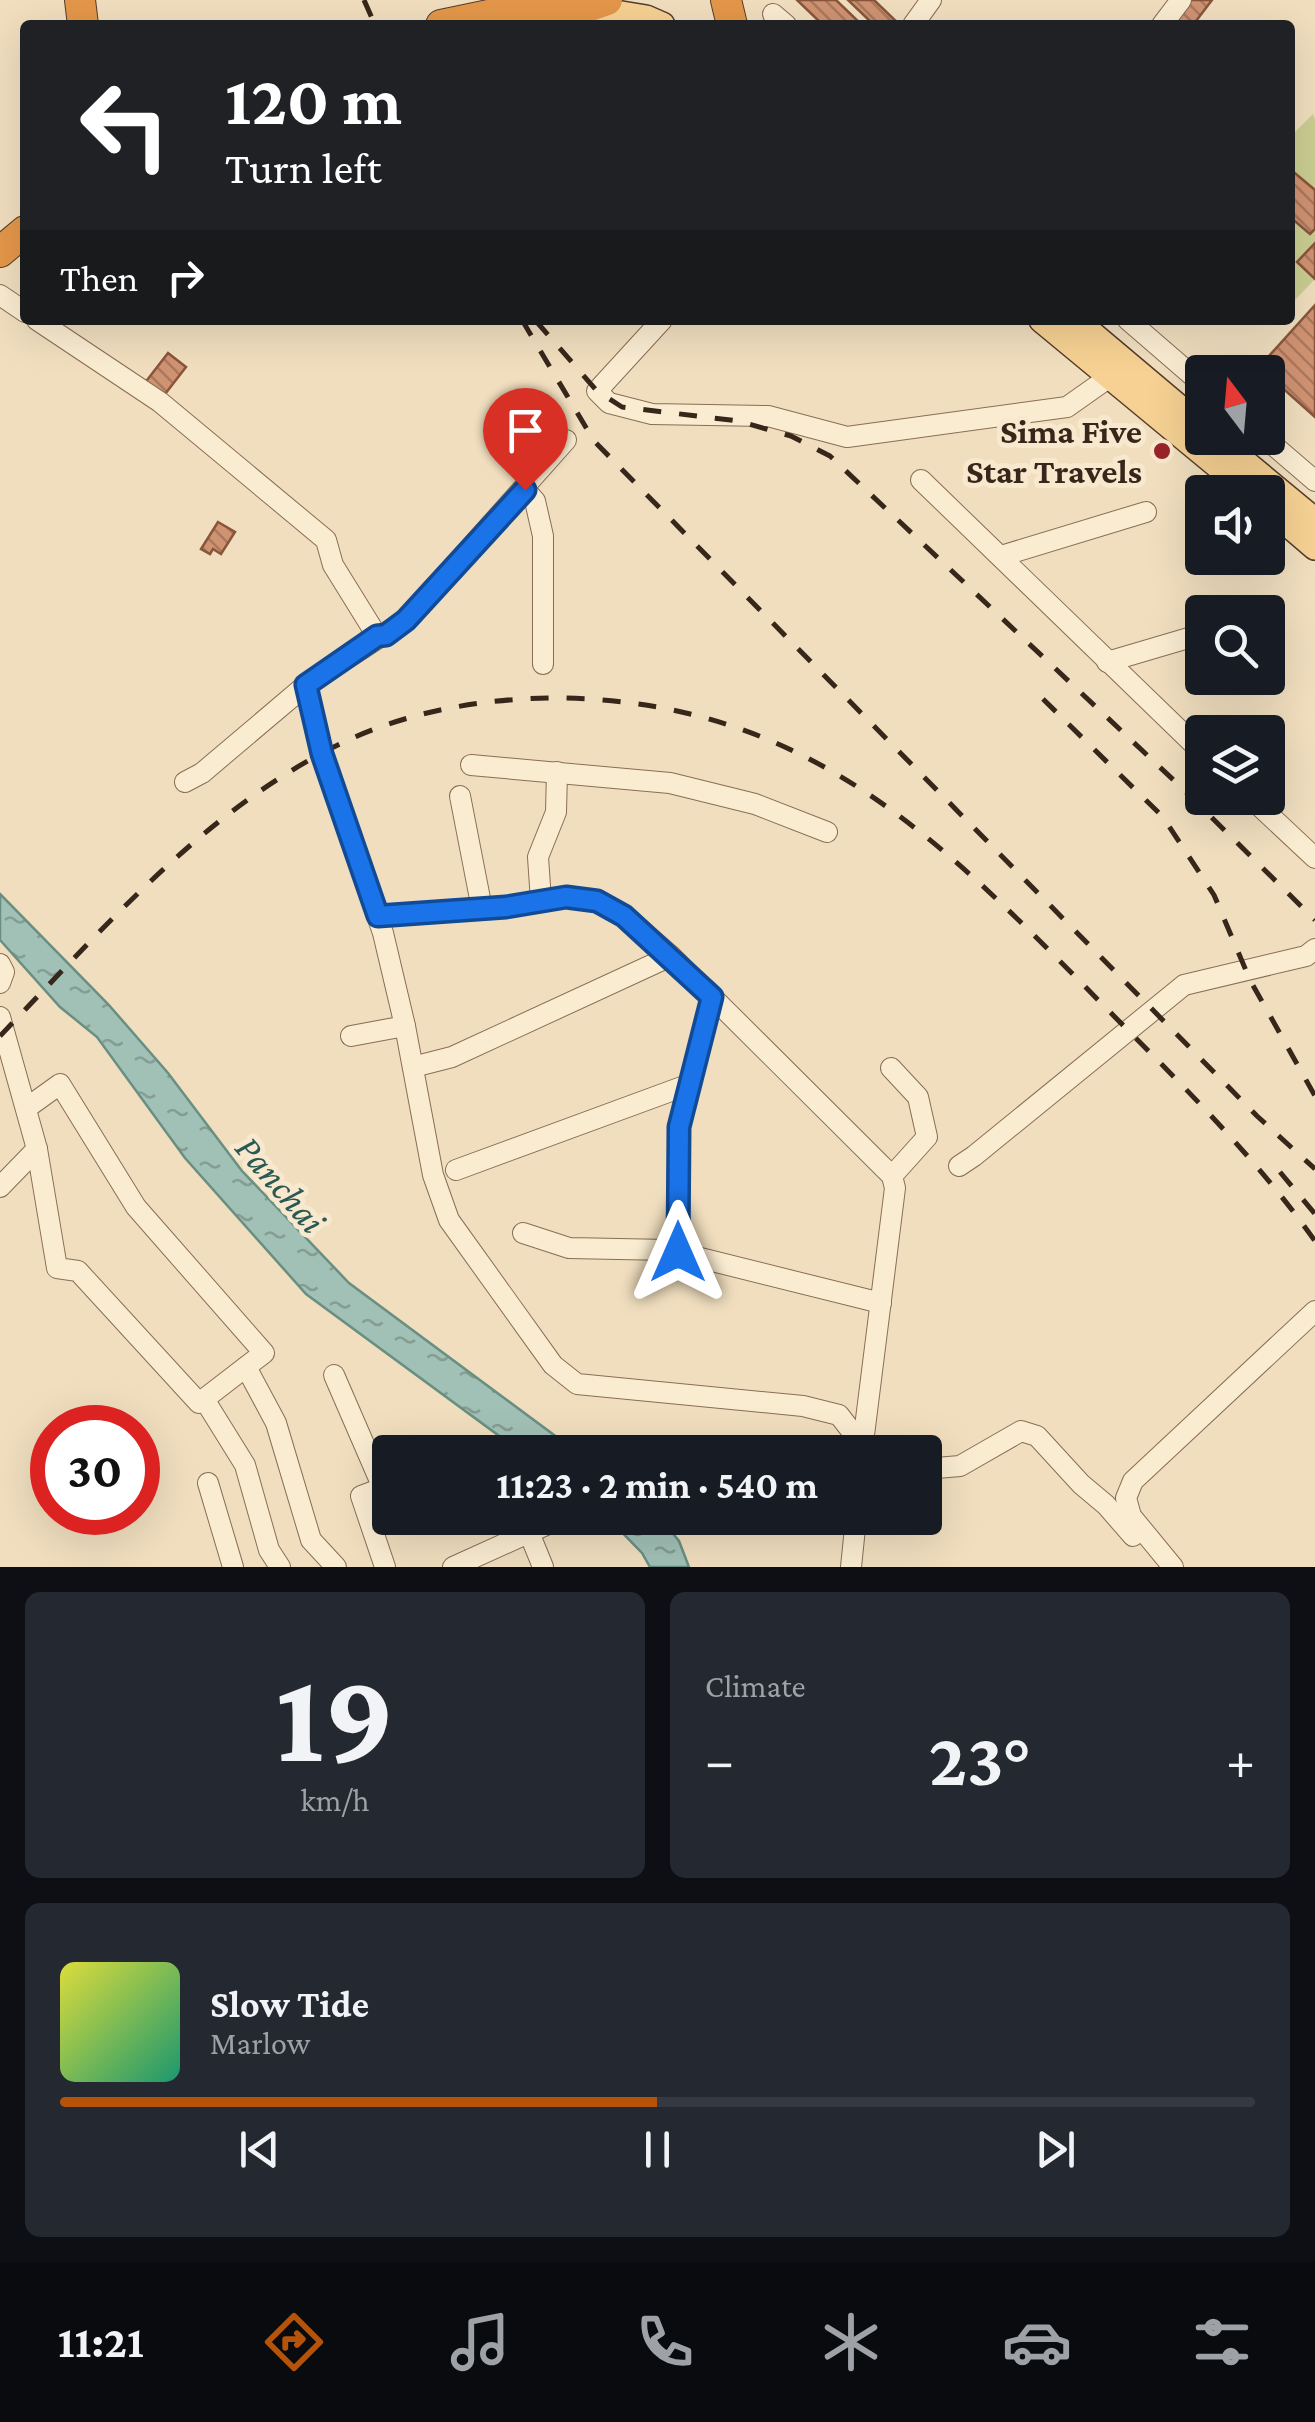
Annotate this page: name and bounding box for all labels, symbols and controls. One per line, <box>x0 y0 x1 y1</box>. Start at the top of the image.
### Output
icon: left <box>60 60 190 190</box>
text: 120 m <box>225 61 402 139</box>
text: Turn left <box>225 143 382 193</box>
icon: right <box>158 250 213 305</box>
text: Then <box>60 257 138 299</box>
north arrow <box>1185 355 1285 455</box>
map controls <box>1185 355 1285 815</box>
pin <box>483 388 568 491</box>
icon: arrive <box>498 403 553 458</box>
place label: Sima Five Star Travels <box>966 412 1142 491</box>
marker: Sima Five Star Travels <box>1151 440 1173 462</box>
button: sound <box>1185 475 1285 575</box>
button: search <box>1185 595 1285 695</box>
button: layers <box>1185 715 1285 815</box>
water label: Panchai <box>227 1127 335 1242</box>
position arrow <box>626 1200 730 1304</box>
speed limit sign: 30 <box>30 1405 160 1535</box>
text: 11:23 · 2 min · 540 m <box>496 1464 818 1506</box>
text: 19 <box>275 1644 395 1789</box>
text: Climate <box>705 1668 806 1704</box>
text: 23° <box>929 1718 1031 1801</box>
text: − <box>705 1730 734 1791</box>
text: + <box>1226 1730 1255 1791</box>
text: km/h <box>301 1782 370 1818</box>
text: Slow Tide <box>210 1983 369 2025</box>
text: Marlow <box>210 2025 310 2061</box>
icon: previous <box>232 2122 287 2177</box>
icon: pause <box>630 2122 685 2177</box>
icon: next <box>1028 2122 1083 2177</box>
icon: directions <box>259 2307 329 2377</box>
icon: music <box>445 2307 515 2377</box>
icon: phone <box>630 2307 700 2377</box>
icon: climate <box>816 2307 886 2377</box>
icon: car <box>1002 2307 1072 2377</box>
icon: filters <box>1187 2307 1257 2377</box>
text: 11:21 <box>58 2317 144 2367</box>

